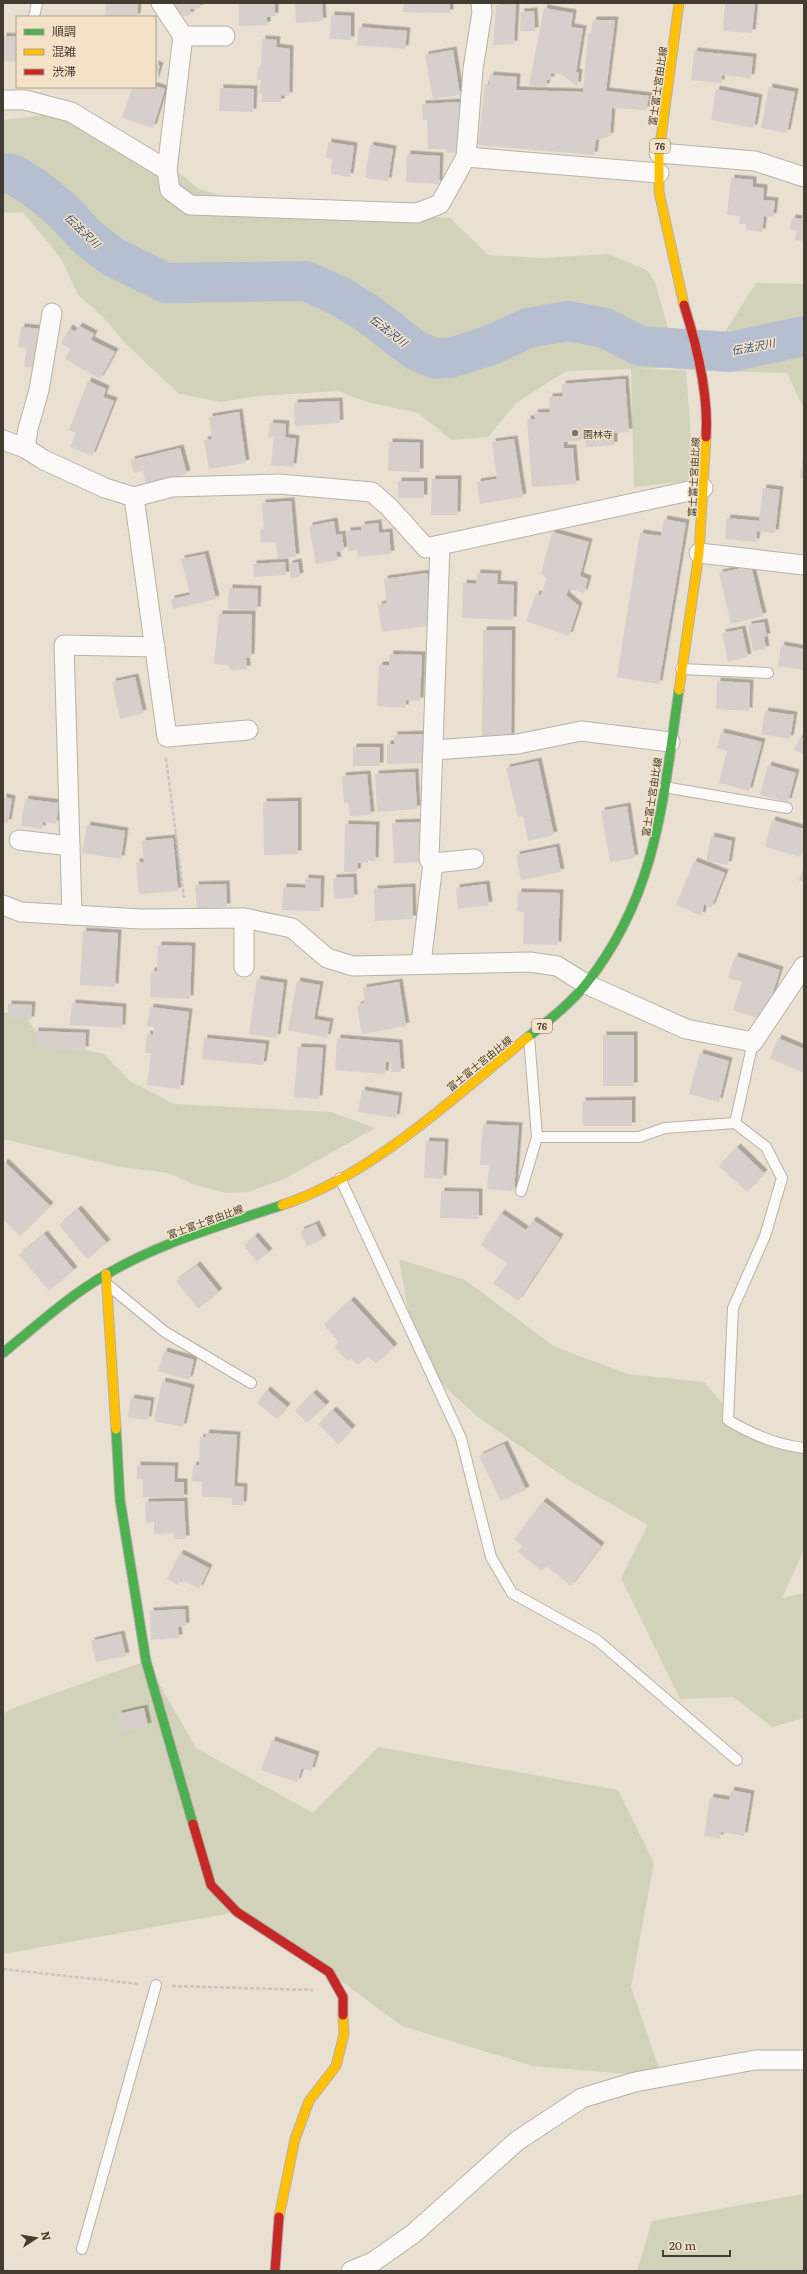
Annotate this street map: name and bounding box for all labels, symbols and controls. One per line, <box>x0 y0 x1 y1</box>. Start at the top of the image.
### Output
legend <box>16 16 156 88</box>
text: 順調 <box>52 22 76 40</box>
text: 混雑 <box>52 42 76 60</box>
street label: 富士富士宮由比線 <box>644 45 670 127</box>
text: 渋滞 <box>52 62 76 80</box>
road number: 76 <box>650 139 670 153</box>
water label: 伝法沢川 <box>62 209 105 252</box>
water label: 伝法沢川 <box>367 310 412 350</box>
water label: 伝法沢川 <box>730 334 777 358</box>
place label: 園林寺 <box>583 426 613 441</box>
marker: 園林寺 <box>570 428 580 438</box>
street label: 富士富士宮由比線 <box>683 437 703 517</box>
street label: 富士富士宮由比線 <box>637 756 665 838</box>
road number: 76 <box>532 1019 552 1033</box>
street label: 富士富士宮由比線 <box>443 1032 515 1094</box>
street label: 富士富士宮由比線 <box>165 1200 245 1242</box>
north arrow <box>16 2218 56 2258</box>
text: N <box>38 2230 56 2242</box>
scale bar <box>663 2232 730 2258</box>
text: 20 m <box>669 2236 696 2254</box>

